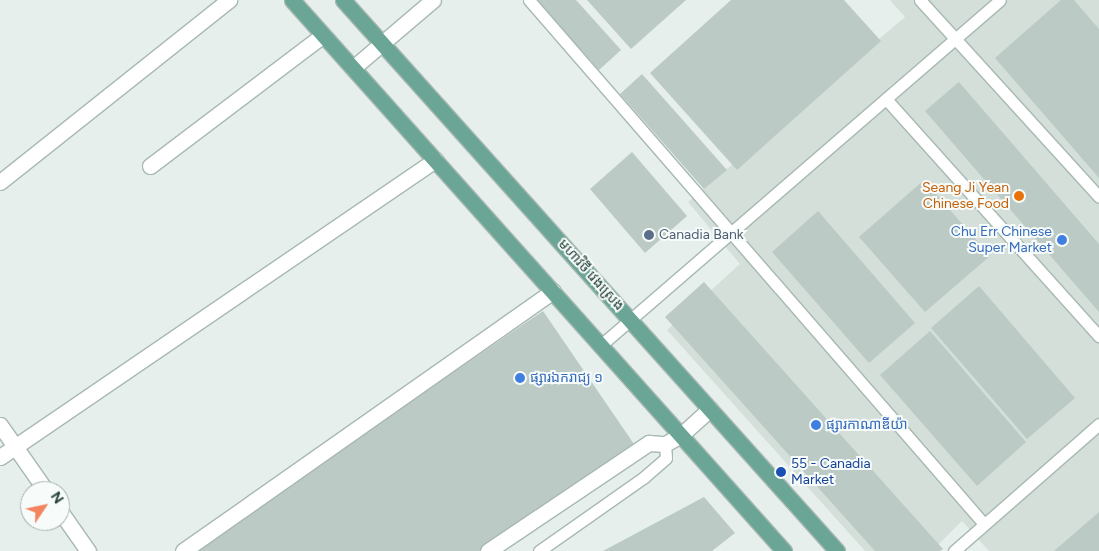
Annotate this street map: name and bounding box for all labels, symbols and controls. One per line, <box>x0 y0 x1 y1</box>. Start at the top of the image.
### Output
place label: Seang Ji Yean Chinese Food <box>922 180 1009 212</box>
marker: Seang Ji Yean Chinese Food <box>1013 190 1025 202</box>
place label: Chu Err Chinese Super Market <box>951 224 1052 256</box>
place label: Canadia Bank <box>659 227 744 243</box>
marker: Canadia Bank <box>643 229 655 241</box>
marker: Chu Err Chinese Super Market <box>1056 234 1068 246</box>
street label: មហាវិថី វេងស្រេង <box>555 236 627 314</box>
place label: ផ្សារឯករាជ្យ ១ <box>530 370 603 386</box>
marker: ផ្សារឯករាជ្យ ១ <box>514 372 526 384</box>
place label: ផ្សារកាណាឌីយ៉ា <box>826 417 908 433</box>
marker: ផ្សារកាណាឌីយ៉ា <box>810 419 822 431</box>
place label: 55 - Canadia Market <box>791 456 871 488</box>
marker: 55 - Canadia Market <box>775 466 787 478</box>
north arrow <box>20 481 70 531</box>
text: N <box>47 489 67 507</box>

